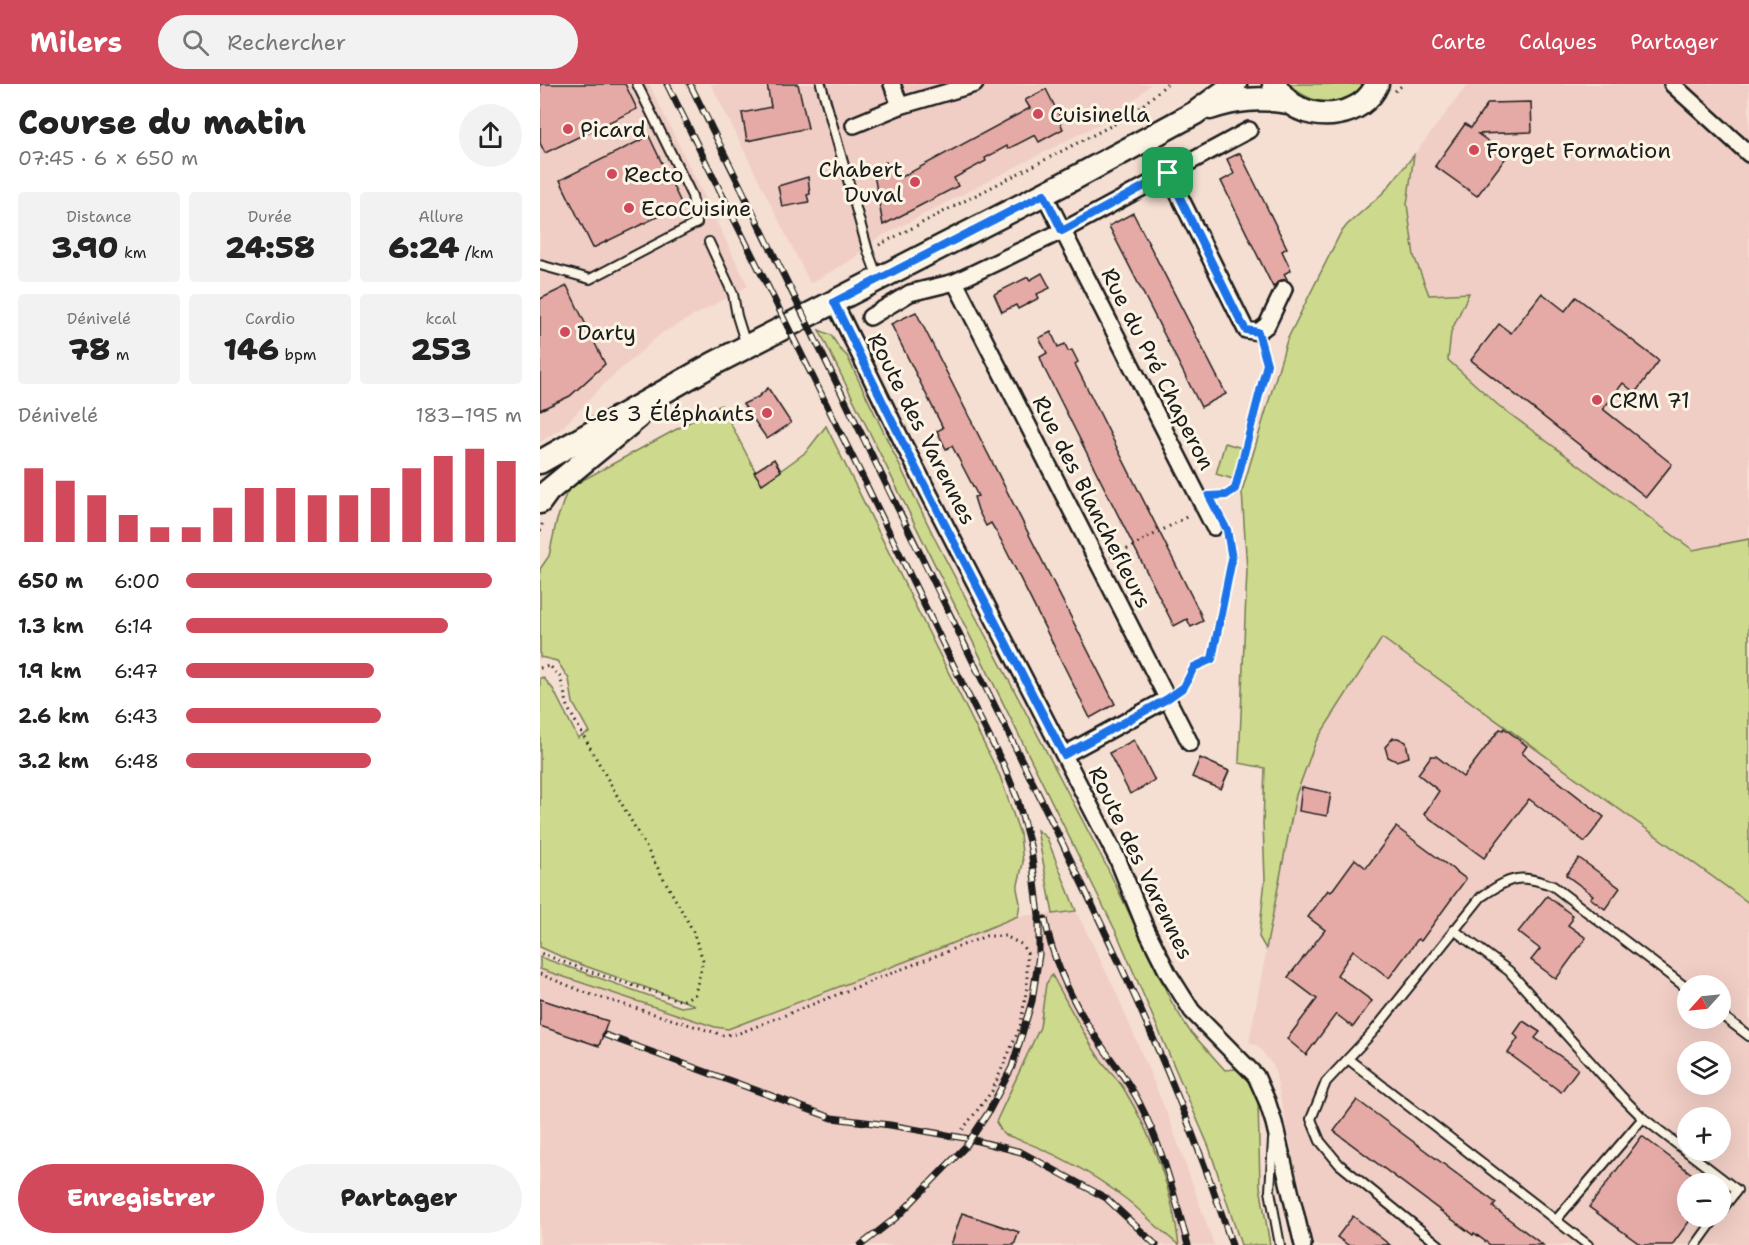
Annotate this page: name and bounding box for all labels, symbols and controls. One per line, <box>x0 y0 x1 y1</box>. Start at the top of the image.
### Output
search box <box>158 15 578 69</box>
text: Milers <box>30 23 122 61</box>
icon: search <box>179 26 212 59</box>
text: Rechercher <box>227 28 346 57</box>
text: Carte <box>1431 28 1486 56</box>
text: Calques <box>1519 28 1597 56</box>
text: Partager <box>1630 28 1719 56</box>
text: Course du matin <box>18 100 306 145</box>
place label: Cuisinella <box>1050 100 1150 129</box>
button: share <box>459 104 522 167</box>
marker: Cuisinella <box>1031 107 1045 121</box>
place label: Picard <box>580 115 646 144</box>
marker: Picard <box>561 122 575 136</box>
place label: Forget Formation <box>1486 136 1671 165</box>
marker: Forget Formation <box>1467 143 1481 157</box>
text: 07:45 · 6 × 650 m <box>18 145 198 171</box>
pin <box>1142 147 1193 198</box>
place label: Chabert Duval <box>818 155 903 209</box>
icon: arrive <box>1151 156 1184 189</box>
place label: Recto <box>624 160 684 189</box>
marker: Recto <box>605 167 619 181</box>
marker: Chabert Duval <box>908 175 922 189</box>
place label: EcoCuisine <box>641 194 752 223</box>
marker: EcoCuisine <box>622 201 636 215</box>
text: Distance <box>66 206 132 227</box>
text: Durée <box>248 206 292 227</box>
text: Allure <box>418 206 464 227</box>
text: 3.90 <box>51 227 119 268</box>
text: 24:58 <box>225 227 315 268</box>
text: 6:24 <box>388 227 460 268</box>
text: km <box>119 242 147 263</box>
text: /km <box>460 242 494 263</box>
street label: Rue du Pré Chaperon <box>1094 263 1222 475</box>
text: Dénivelé <box>67 308 131 329</box>
text: Cardio <box>245 308 295 329</box>
text: kcal <box>425 308 457 329</box>
place label: Darty <box>577 318 636 347</box>
marker: Darty <box>558 325 572 339</box>
street label: Route des Varennes <box>861 328 983 530</box>
text: 78 <box>68 329 110 370</box>
text: 146 <box>223 329 279 370</box>
text: 253 <box>411 329 471 370</box>
text: m <box>110 344 130 365</box>
text: bpm <box>279 344 317 365</box>
place label: CRM 71 <box>1609 386 1690 415</box>
street label: Rue des Blanchefleurs <box>1026 391 1158 613</box>
marker: CRM 71 <box>1590 393 1604 407</box>
place label: Les 3 Éléphants <box>584 399 755 428</box>
text: Dénivelé <box>18 402 98 428</box>
text: 183–195 m <box>415 402 522 428</box>
marker: Les 3 Éléphants <box>760 406 774 420</box>
text: 650 m <box>18 568 83 594</box>
text: 6:00 <box>114 568 160 594</box>
text: 1.3 km <box>18 613 84 639</box>
text: 6:14 <box>114 613 153 639</box>
text: 1.9 km <box>18 658 81 684</box>
text: 6:47 <box>114 658 158 684</box>
text: 2.6 km <box>18 703 89 729</box>
text: 6:43 <box>114 703 158 729</box>
text: 3.2 km <box>18 748 89 774</box>
text: 6:48 <box>114 748 159 774</box>
street label: Route des Varennes <box>1082 762 1200 964</box>
north arrow <box>1677 975 1731 1029</box>
map controls <box>1677 975 1731 1227</box>
button: layers <box>1677 1041 1731 1095</box>
button: + <box>1677 1107 1731 1161</box>
button: Enregistrer <box>18 1164 264 1233</box>
button: Partager <box>276 1164 522 1233</box>
button: − <box>1677 1173 1731 1227</box>

